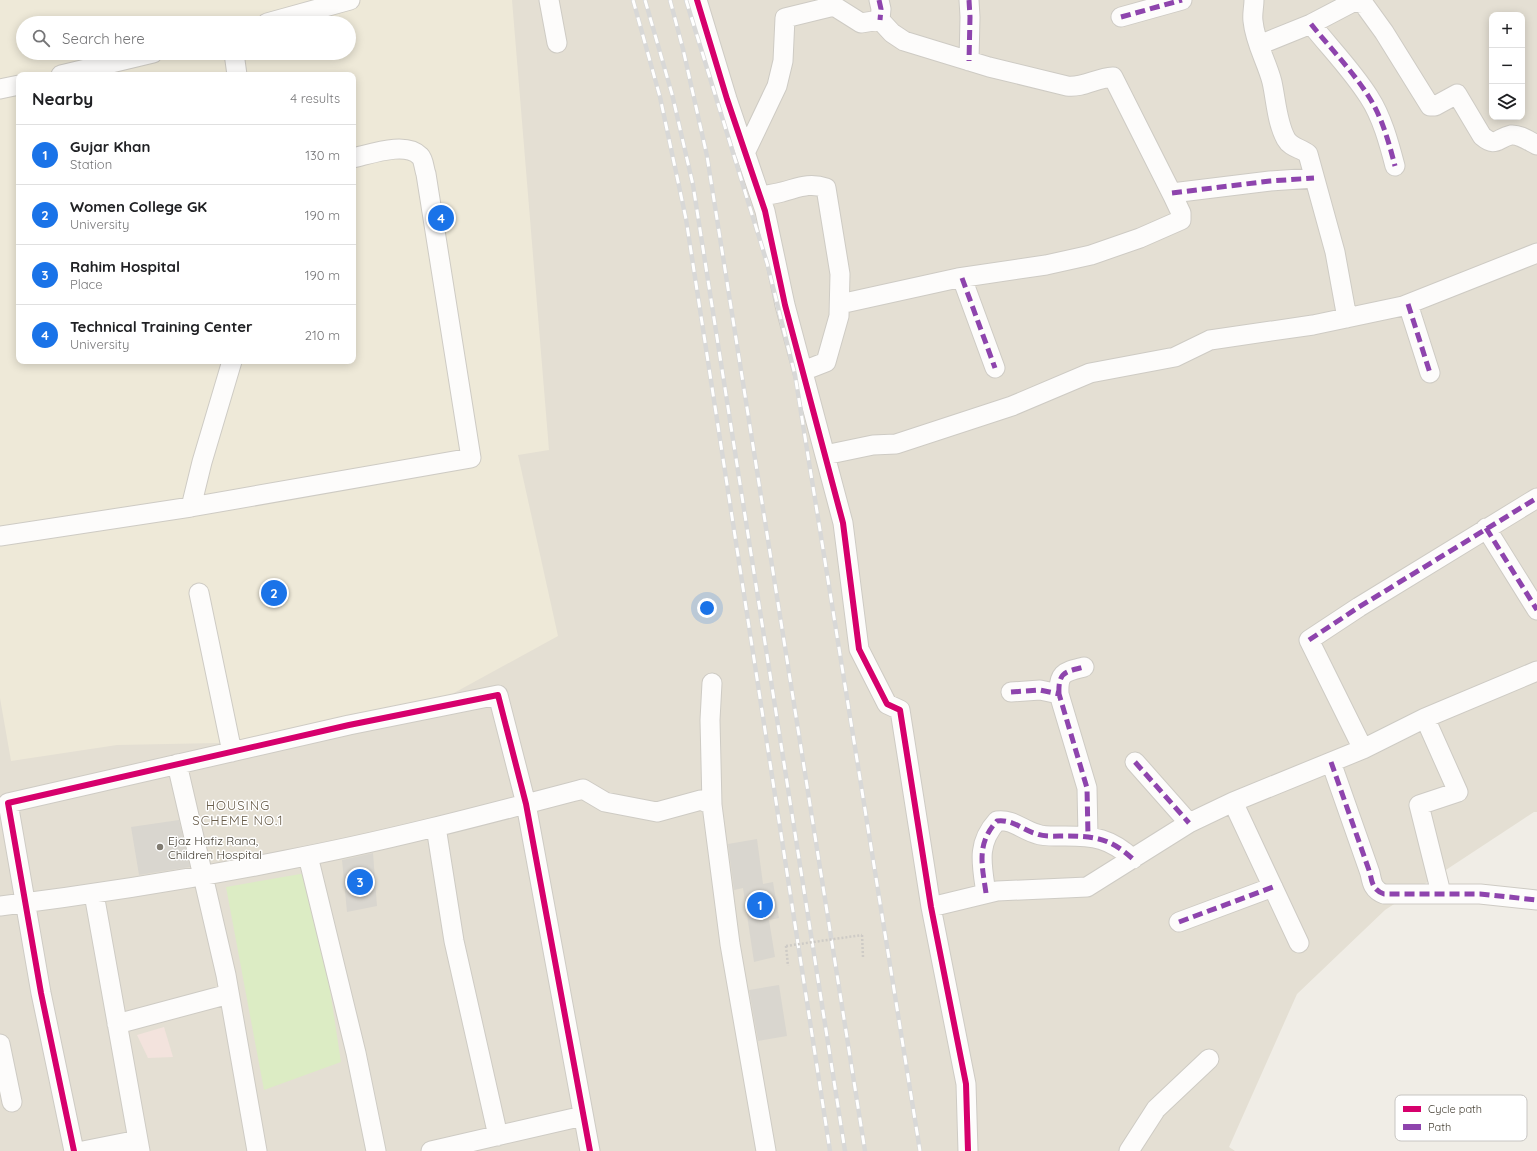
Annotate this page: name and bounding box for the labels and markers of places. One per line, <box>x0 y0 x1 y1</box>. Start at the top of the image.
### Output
pin: 4 <box>428 203 454 233</box>
pin: 2 <box>261 578 287 608</box>
place label: Ejaz Hafiz Rana, Children Hospital <box>168 833 262 862</box>
marker: Ejaz Hafiz Rana, Children Hospital <box>155 842 165 852</box>
pin: 3 <box>347 867 373 897</box>
pin: 1 <box>747 890 773 920</box>

